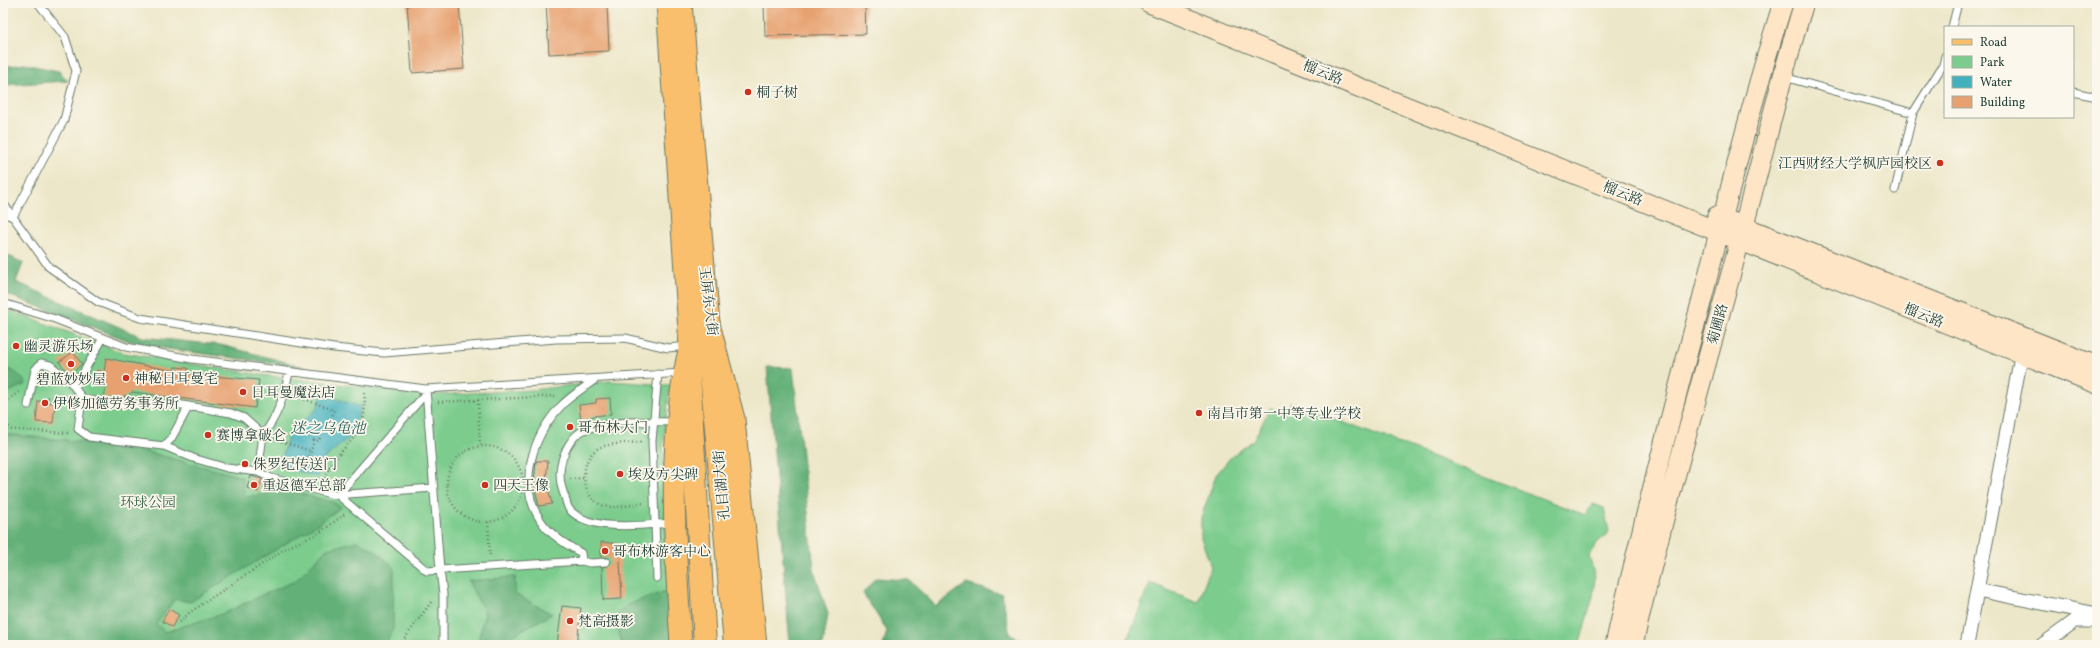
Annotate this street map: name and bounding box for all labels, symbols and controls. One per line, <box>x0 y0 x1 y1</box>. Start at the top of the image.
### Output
legend <box>1944 26 2074 118</box>
text: Road <box>1980 35 2007 51</box>
text: Park <box>1980 55 2005 71</box>
street label: 榴云路 <box>1299 57 1345 90</box>
text: Water <box>1980 75 2012 91</box>
place label: 桐子树 <box>756 84 798 103</box>
marker: 桐子树 <box>743 87 753 97</box>
text: Building <box>1980 95 2025 111</box>
place label: 江西财经大学枫庐园校区 <box>1778 155 1932 174</box>
marker: 江西财经大学枫庐园校区 <box>1935 158 1945 168</box>
street label: 榴云路 <box>1599 178 1645 211</box>
street label: 玉屏东大街 <box>694 265 721 337</box>
street label: 榴云路 <box>1900 300 1946 333</box>
street label: 菊圃路 <box>1704 302 1733 347</box>
place label: 幽灵游乐场 <box>24 338 94 357</box>
marker: 幽灵游乐场 <box>11 341 21 351</box>
marker: 碧蓝妙妙屋 <box>66 359 76 369</box>
place label: 神秘日耳曼宅 <box>134 370 218 389</box>
place label: 碧蓝妙妙屋 <box>36 371 106 390</box>
marker: 神秘日耳曼宅 <box>121 373 131 383</box>
place label: 日耳曼魔法店 <box>251 384 335 403</box>
marker: 日耳曼魔法店 <box>238 387 248 397</box>
place label: 伊修加德劳务事务所 <box>53 395 179 414</box>
marker: 伊修加德劳务事务所 <box>40 398 50 408</box>
place label: 南昌市第一中等专业学校 <box>1207 405 1361 424</box>
marker: 南昌市第一中等专业学校 <box>1194 408 1204 418</box>
water label: 迷之乌龟池 <box>290 419 367 440</box>
place label: 哥布林大门 <box>578 419 648 438</box>
marker: 哥布林大门 <box>565 422 575 432</box>
place label: 赛博拿破仑 <box>216 427 286 446</box>
marker: 赛博拿破仑 <box>203 430 213 440</box>
street label: 孔目湖大街 <box>710 449 735 521</box>
place label: 侏罗纪传送门 <box>253 456 337 475</box>
marker: 侏罗纪传送门 <box>240 459 250 469</box>
place label: 埃及方尖碑 <box>628 466 698 485</box>
marker: 埃及方尖碑 <box>615 469 625 479</box>
place label: 重返德军总部 <box>262 477 346 496</box>
place label: 四天王像 <box>493 477 549 496</box>
marker: 重返德军总部 <box>249 480 259 490</box>
marker: 四天王像 <box>480 480 490 490</box>
park label: 环球公园 <box>120 494 176 513</box>
place label: 哥布林游客中心 <box>613 543 711 562</box>
marker: 哥布林游客中心 <box>600 546 610 556</box>
place label: 梵高摄影 <box>578 613 634 632</box>
marker: 梵高摄影 <box>565 616 575 626</box>

